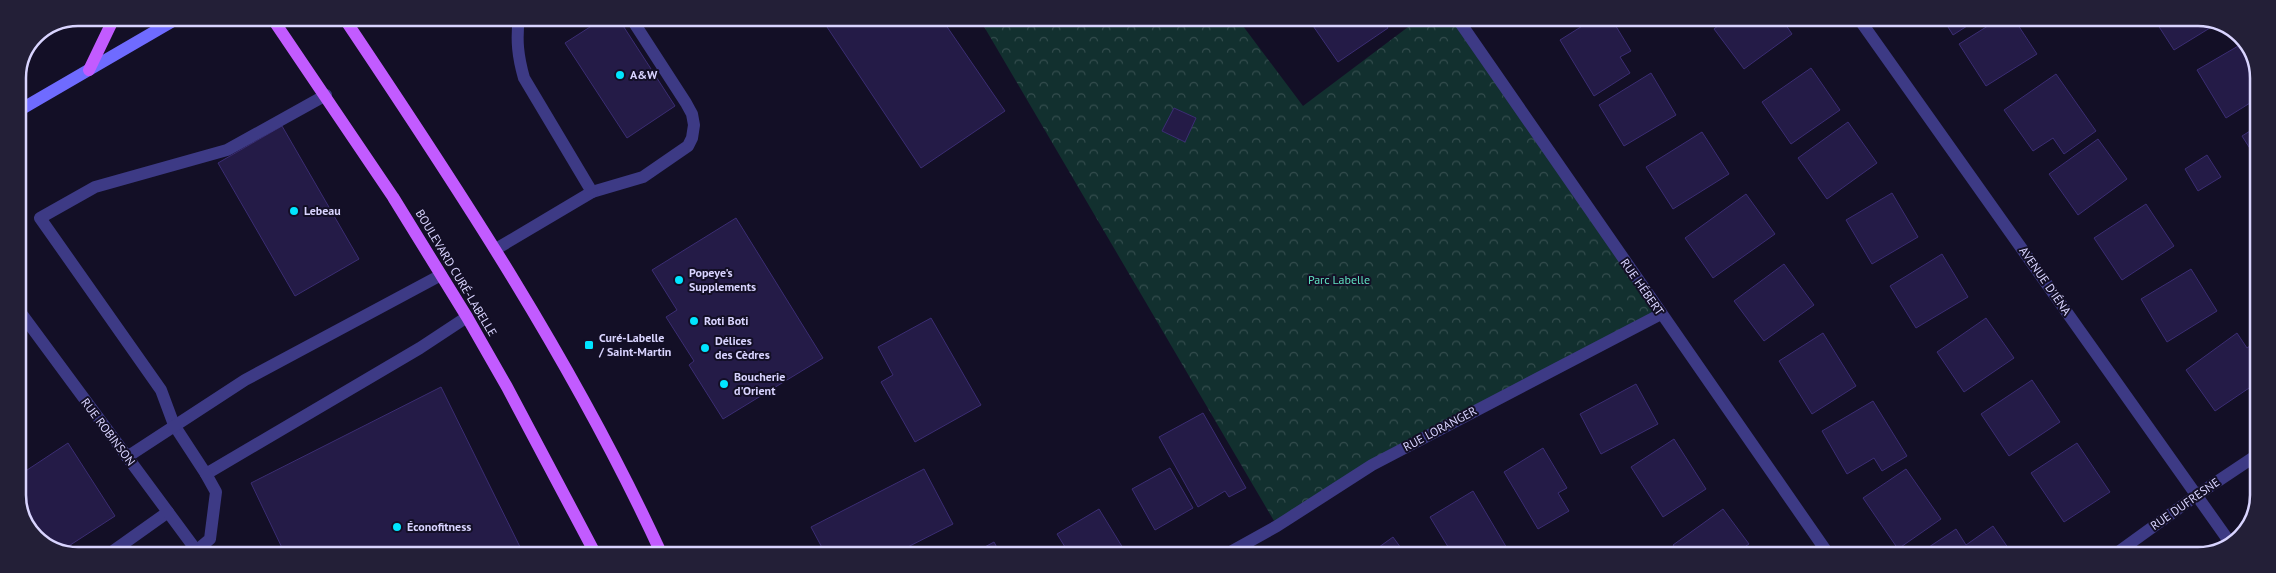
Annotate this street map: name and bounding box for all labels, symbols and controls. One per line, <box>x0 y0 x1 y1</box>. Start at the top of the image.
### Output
place label: A&W <box>630 67 658 82</box>
marker: A&W <box>614 69 626 81</box>
place label: Lebeau <box>304 203 341 218</box>
marker: Lebeau <box>288 205 300 217</box>
street label: BOULEVARD CURÉ-LABELLE <box>413 207 500 339</box>
street label: AVENUE D'IÉNA <box>2016 244 2075 318</box>
street label: RUE HÉBERT <box>1617 256 1668 318</box>
place label: Popeye's Supplements <box>689 265 756 294</box>
park label: Parc Labelle <box>1308 272 1370 287</box>
marker: Popeye's Supplements <box>673 274 685 286</box>
place label: Roti Boti <box>704 313 749 328</box>
marker: Roti Boti <box>688 315 700 327</box>
place label: Curé-Labelle / Saint-Martin <box>598 330 671 359</box>
place label: Délices des Cèdres <box>715 333 770 362</box>
marker: Curé-Labelle / Saint-Martin <box>583 339 595 351</box>
marker: Délices des Cèdres <box>699 342 711 354</box>
place label: Boucherie d'Orient <box>734 369 785 398</box>
marker: Boucherie d'Orient <box>718 378 730 390</box>
street label: RUE ROBINSON <box>78 395 139 468</box>
street label: RUE LORANGER <box>1400 403 1479 454</box>
street label: RUE DUFRESNE <box>2147 474 2222 533</box>
place label: Éconofitness <box>407 519 471 534</box>
marker: Éconofitness <box>391 521 403 533</box>

